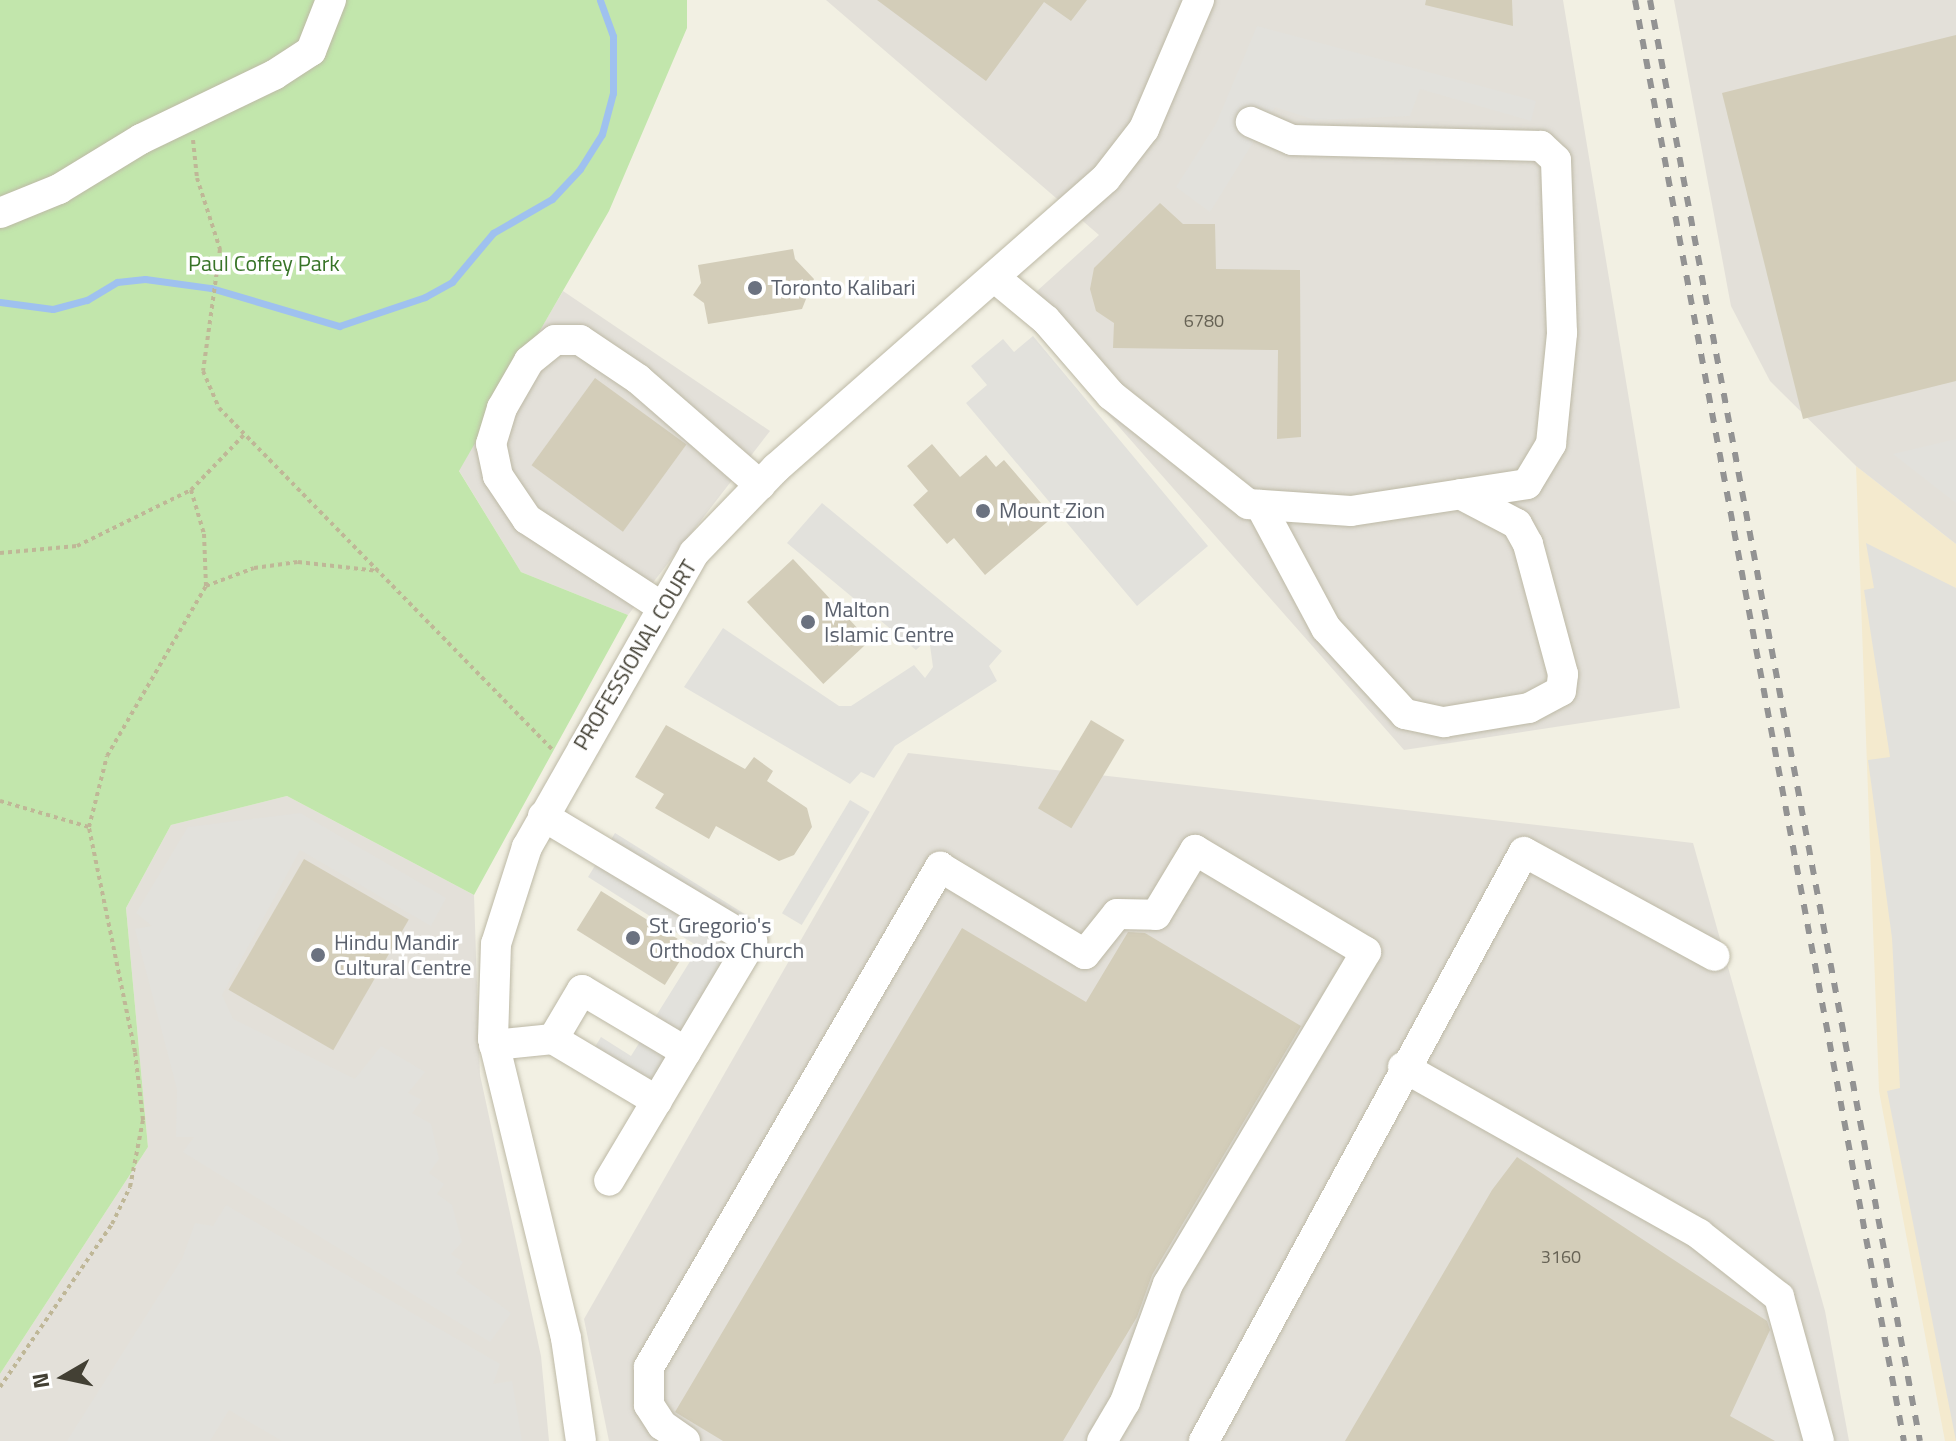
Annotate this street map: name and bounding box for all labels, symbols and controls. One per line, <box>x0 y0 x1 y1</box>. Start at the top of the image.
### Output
park label: Paul Coffey Park <box>188 251 340 277</box>
place label: Toronto Kalibari <box>771 275 916 301</box>
marker: Toronto Kalibari <box>746 279 764 297</box>
house number: 6780 <box>1184 310 1224 332</box>
place label: Mount Zion <box>999 498 1105 524</box>
marker: Mount Zion <box>974 502 992 520</box>
street label: PROFESSIONAL COURT <box>568 555 702 755</box>
place label: Malton Islamic Centre <box>824 596 954 648</box>
marker: Malton Islamic Centre <box>799 613 817 631</box>
place label: St. Gregorio's Orthodox Church <box>649 912 804 964</box>
place label: Hindu Mandir Cultural Centre <box>334 929 471 980</box>
marker: St. Gregorio's Orthodox Church <box>624 929 642 947</box>
marker: Hindu Mandir Cultural Centre <box>309 946 327 964</box>
house number: 3160 <box>1541 1246 1581 1268</box>
north arrow <box>24 1337 104 1417</box>
text: N <box>22 1371 58 1391</box>

